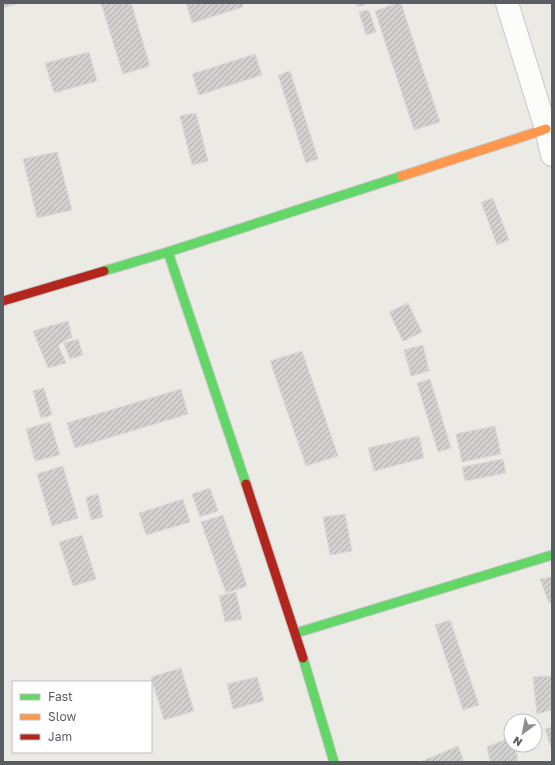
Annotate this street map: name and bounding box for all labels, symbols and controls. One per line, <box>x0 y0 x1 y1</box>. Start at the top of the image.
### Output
legend <box>12 681 152 753</box>
text: Fast <box>48 689 73 704</box>
text: Slow <box>48 709 76 724</box>
north arrow <box>503 713 543 753</box>
text: Jam <box>48 729 72 744</box>
text: N <box>510 734 524 750</box>

